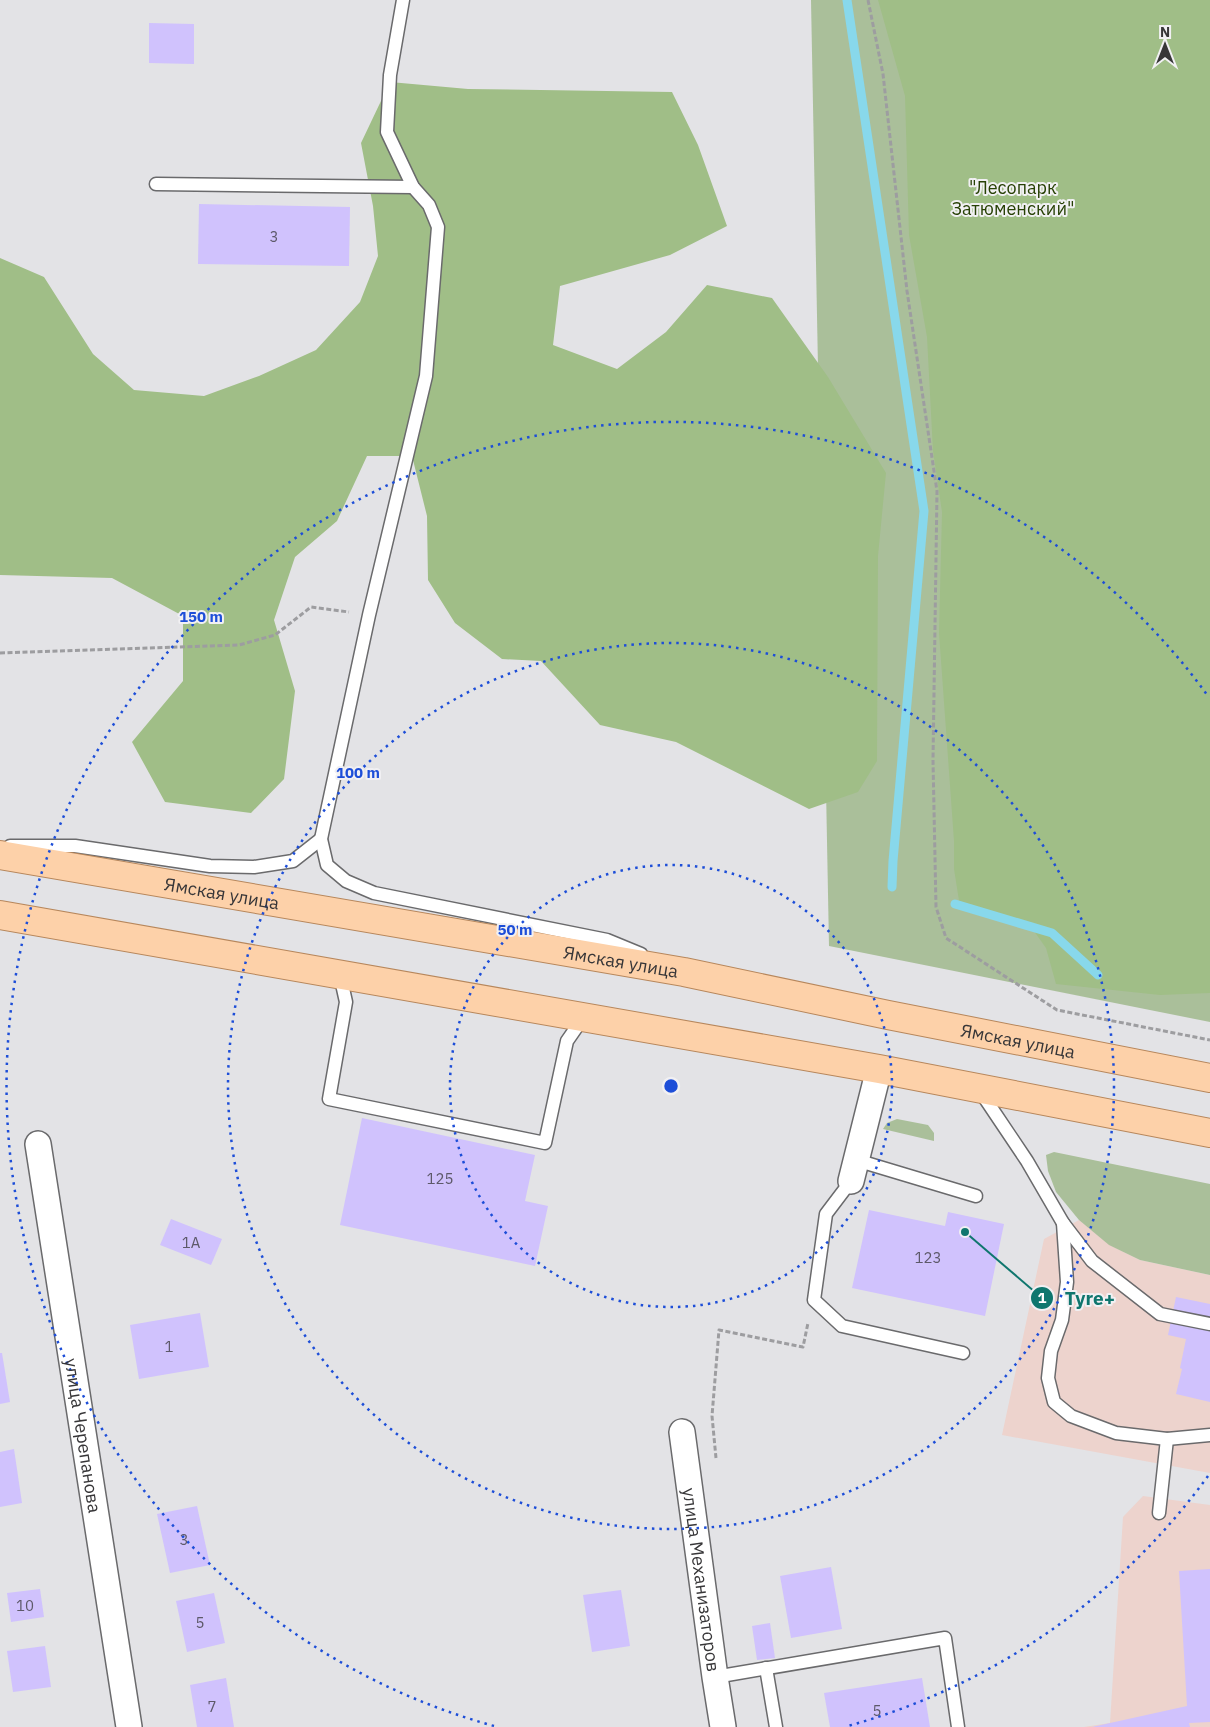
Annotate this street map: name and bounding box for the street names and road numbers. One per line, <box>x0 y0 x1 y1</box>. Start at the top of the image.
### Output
street label: Ямская улица <box>163 872 281 914</box>
street label: Ямская улица <box>562 940 681 982</box>
street label: Ямская улица <box>959 1018 1078 1063</box>
street label: улица Черепанова <box>60 1357 107 1515</box>
street label: улица Механизаторов <box>678 1486 726 1673</box>

